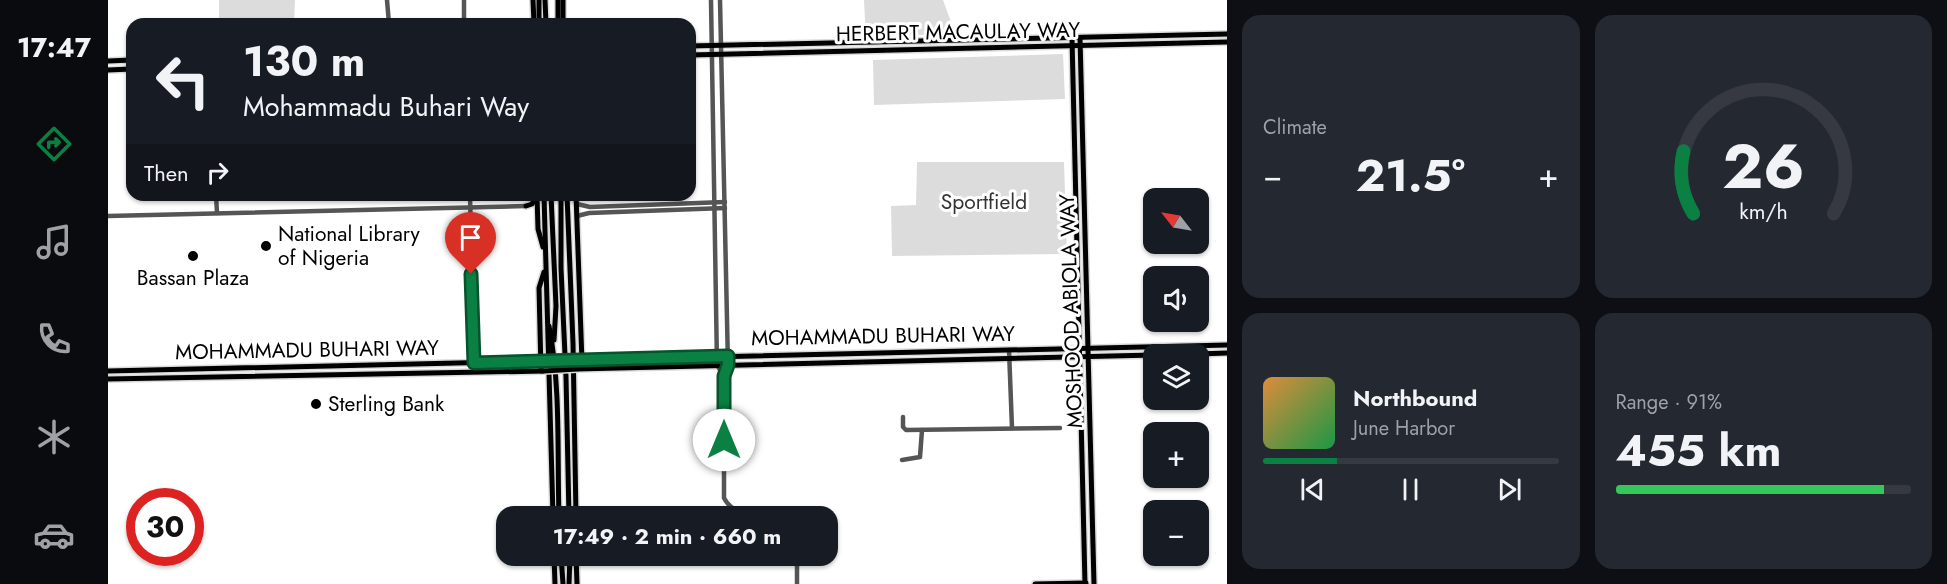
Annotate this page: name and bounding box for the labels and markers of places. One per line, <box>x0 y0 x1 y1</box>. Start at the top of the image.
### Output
pin <box>445 212 496 274</box>
place label: National Library of Nigeria <box>278 219 421 273</box>
marker: National Library of Nigeria <box>259 239 273 253</box>
marker: Bassan Plaza <box>186 249 200 263</box>
place label: Bassan Plaza <box>137 263 249 293</box>
place label: Sterling Bank <box>328 389 445 419</box>
marker: Sterling Bank <box>309 397 323 411</box>

